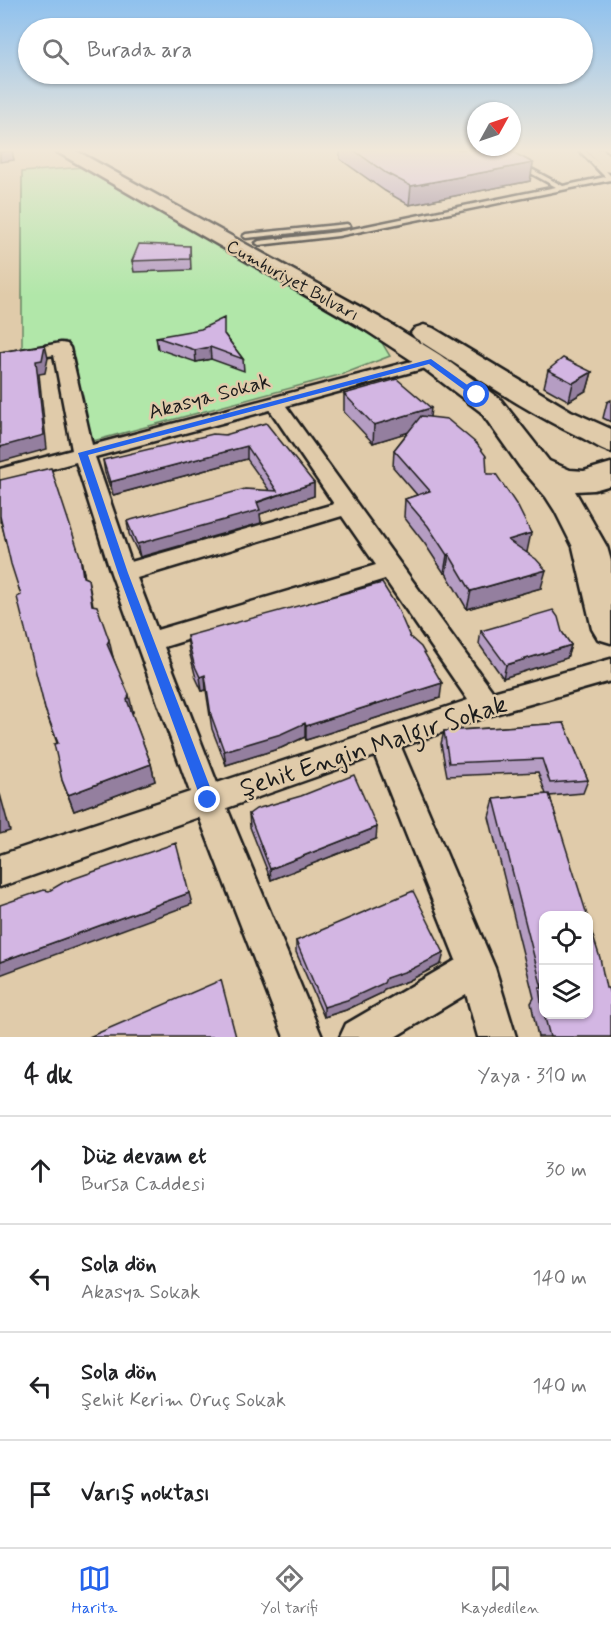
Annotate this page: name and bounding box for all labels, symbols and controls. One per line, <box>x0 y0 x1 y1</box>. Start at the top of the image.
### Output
search box <box>18 18 593 84</box>
icon: search <box>39 35 72 68</box>
text: Burada ara <box>87 37 192 65</box>
north arrow <box>467 102 521 156</box>
street label: Cumhuriyet Bulvarı <box>222 235 363 327</box>
street label: Akasya Sokak <box>145 367 273 427</box>
route start <box>463 381 489 407</box>
street label: Şehit Engin Malgır Sokak <box>236 688 513 809</box>
route end <box>194 786 220 812</box>
map controls <box>539 911 593 1019</box>
button: locate <box>539 911 593 965</box>
button: layers <box>539 965 593 1019</box>
text: 4 dk <box>24 1059 73 1093</box>
text: Yaya · 310 m <box>477 1063 587 1090</box>
text: Düz devam et <box>81 1143 206 1171</box>
icon: ahead <box>24 1154 57 1187</box>
text: 30 m <box>545 1157 587 1184</box>
text: Bursa Caddesi <box>81 1171 205 1198</box>
text: Sola dön <box>81 1251 157 1279</box>
icon: left <box>24 1262 57 1295</box>
text: 140 m <box>533 1265 587 1292</box>
text: Akasya Sokak <box>81 1279 200 1306</box>
text: Sola dön <box>81 1359 157 1387</box>
icon: left <box>24 1370 57 1403</box>
text: 140 m <box>533 1373 587 1400</box>
text: Şehit Kerim Oruç Sokak <box>81 1387 286 1414</box>
icon: arrive <box>24 1478 57 1511</box>
text: Varış noktası <box>81 1480 210 1508</box>
tab: Harita <box>72 1562 117 1619</box>
tab: Yol tarifi <box>260 1562 318 1619</box>
tab: Kaydedilen <box>461 1562 539 1619</box>

